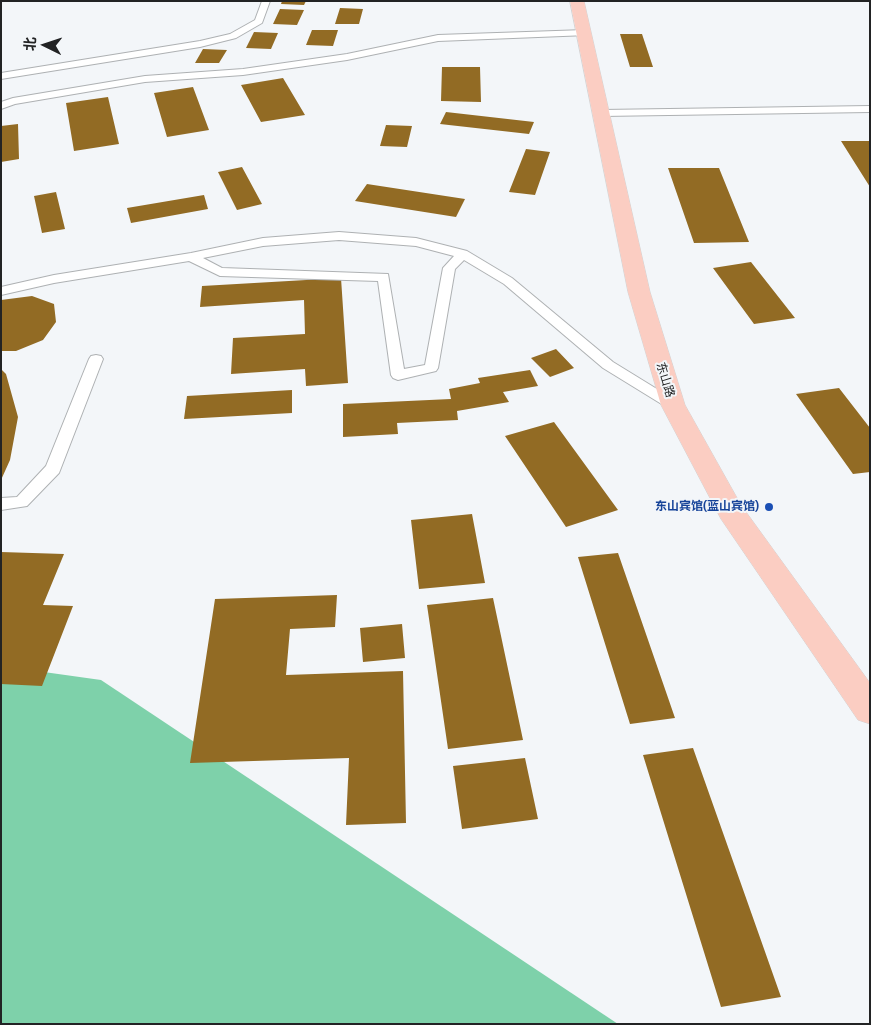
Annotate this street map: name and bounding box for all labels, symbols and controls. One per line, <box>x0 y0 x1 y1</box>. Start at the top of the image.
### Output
north arrow <box>20 20 70 70</box>
text: 北 <box>21 36 40 52</box>
street label: 东山路 <box>653 361 677 399</box>
place label: 东山宾馆(蓝山宾馆) <box>655 500 759 514</box>
marker: 东山宾馆(蓝山宾馆) <box>763 501 775 513</box>

